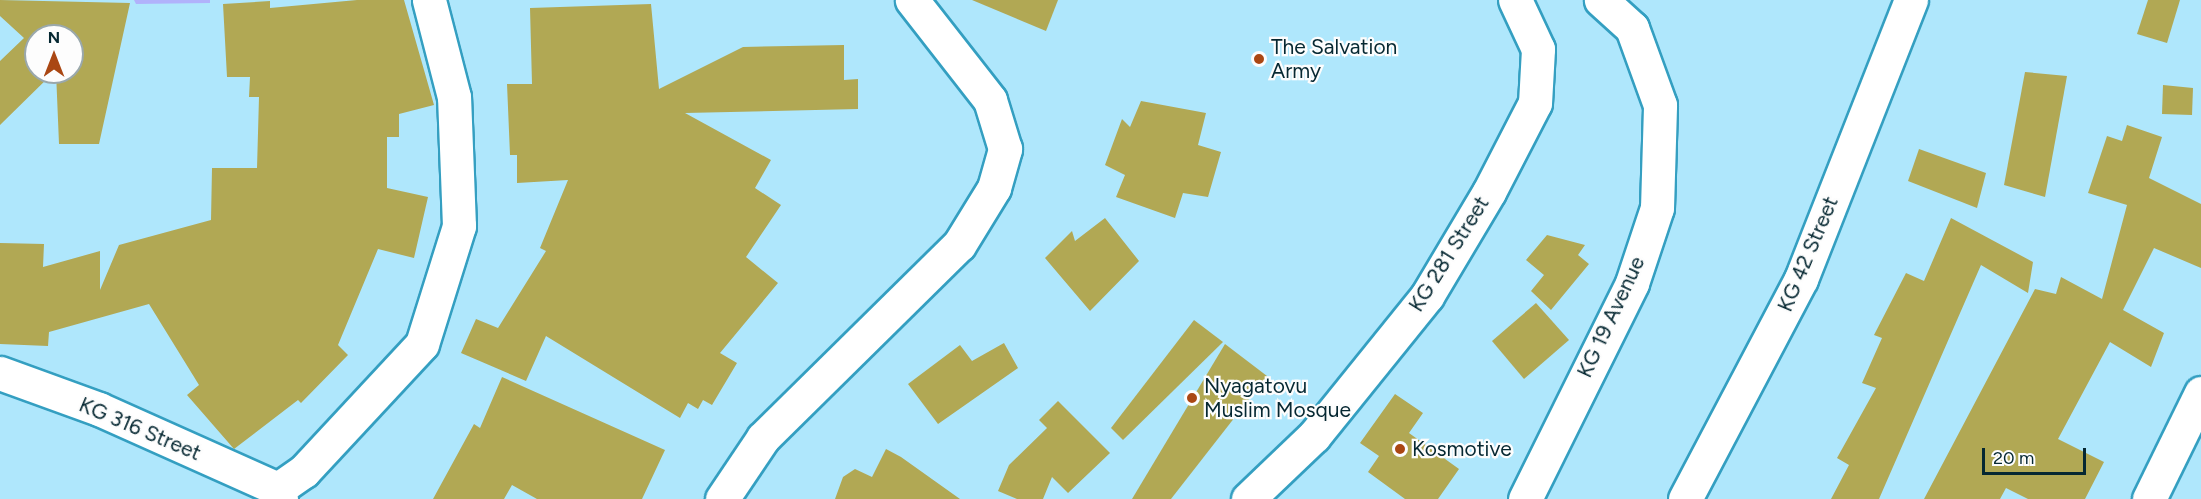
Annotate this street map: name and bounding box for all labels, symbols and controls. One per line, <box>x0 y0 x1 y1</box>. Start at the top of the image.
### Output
north arrow <box>24 24 84 84</box>
text: N <box>48 28 60 47</box>
place label: The Salvation Army <box>1271 34 1397 84</box>
marker: The Salvation Army <box>1252 52 1266 66</box>
street label: KG 281 Street <box>1404 192 1494 316</box>
street label: KG 42 Street <box>1772 193 1844 315</box>
street label: KG 19 Avenue <box>1572 252 1650 382</box>
place label: Nyagatovu Muslim Mosque <box>1204 373 1351 423</box>
marker: Nyagatovu Muslim Mosque <box>1185 391 1199 405</box>
street label: KG 316 Street <box>75 392 205 466</box>
place label: Kosmotive <box>1412 436 1512 462</box>
scale bar <box>1985 436 2088 474</box>
marker: Kosmotive <box>1393 442 1407 456</box>
text: 20 m <box>1993 447 2034 469</box>

